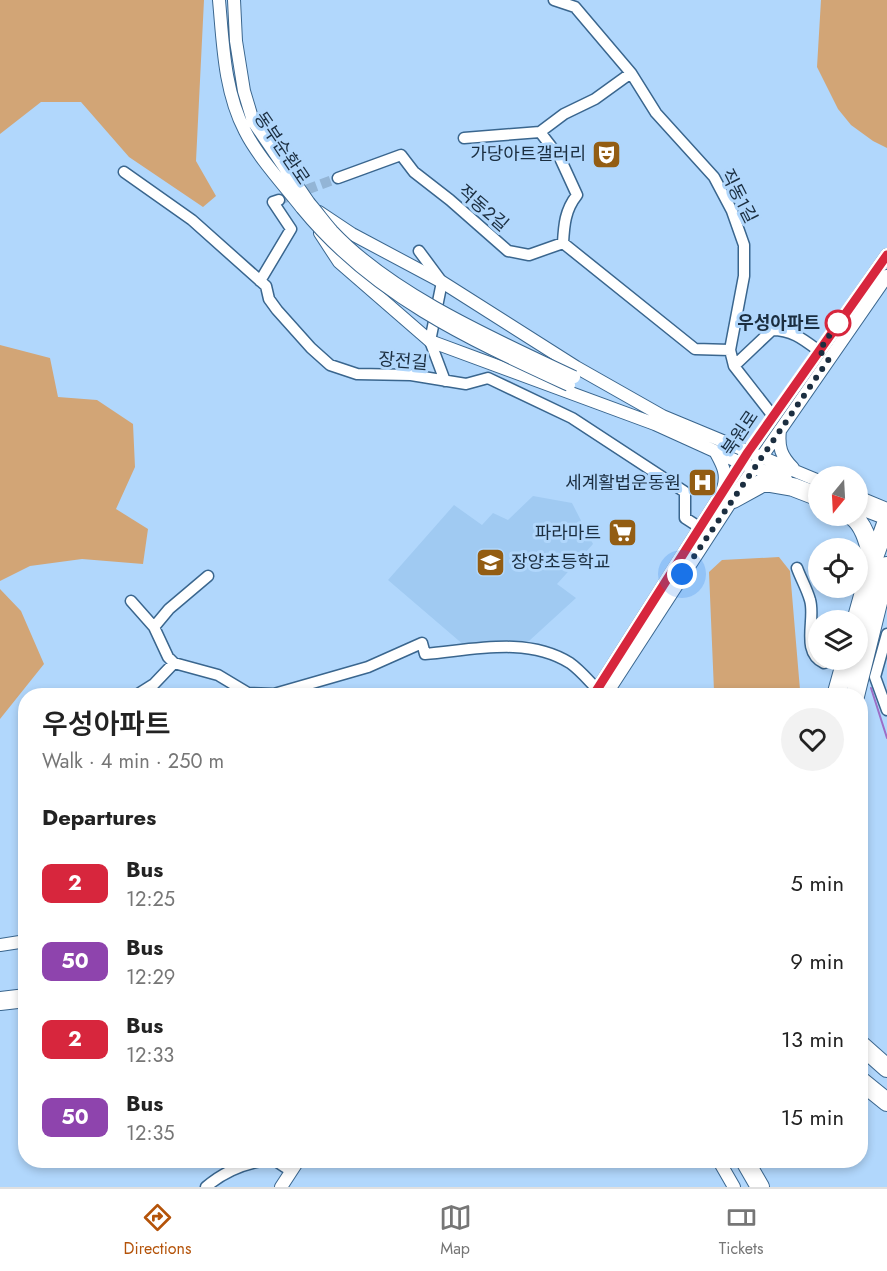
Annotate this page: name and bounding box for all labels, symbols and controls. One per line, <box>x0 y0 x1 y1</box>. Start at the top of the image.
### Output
street label: 동부순환로 <box>248 106 316 190</box>
theatre icon: 가당아트갤러리 <box>591 138 623 170</box>
place label: 가당아트갤러리 <box>470 141 586 167</box>
street label: 직동1길 <box>714 164 764 228</box>
street label: 적동2길 <box>452 179 514 237</box>
place label: 우성아파트 <box>737 310 820 336</box>
marker: 우성아파트 <box>825 310 851 336</box>
street label: 장전길 <box>377 346 429 376</box>
street label: 북원로 <box>715 405 765 461</box>
north arrow <box>808 466 868 526</box>
map controls <box>808 466 868 670</box>
hospital icon: 세계활법운동원 <box>686 467 718 499</box>
place label: 세계활법운동원 <box>565 470 681 496</box>
supermarket icon: 파라마트 <box>606 517 638 549</box>
place label: 파라마트 <box>535 520 601 546</box>
button: locate <box>808 538 868 598</box>
school or university icon: 장양초등학교 <box>474 546 506 578</box>
place label: 장양초등학교 <box>511 549 610 575</box>
your location <box>667 559 697 589</box>
button: layers <box>808 610 868 670</box>
text: 우성아파트 <box>42 704 171 745</box>
button: heart <box>781 708 844 771</box>
text: Walk · 4 min · 250 m <box>42 747 224 776</box>
text: Departures <box>42 801 156 833</box>
text: Bus <box>126 853 163 885</box>
text: 5 min <box>791 867 844 899</box>
text: 2 <box>68 868 82 898</box>
text: 12:25 <box>126 885 175 914</box>
text: Bus <box>126 931 163 963</box>
text: 9 min <box>790 945 844 977</box>
text: 50 <box>61 946 89 976</box>
text: 12:29 <box>126 963 175 992</box>
text: Bus <box>126 1009 163 1041</box>
text: 13 min <box>781 1023 844 1055</box>
text: 2 <box>68 1024 82 1054</box>
text: 12:33 <box>126 1041 174 1070</box>
text: Bus <box>126 1087 163 1119</box>
text: 15 min <box>781 1101 844 1133</box>
text: 50 <box>61 1102 89 1132</box>
text: 12:35 <box>126 1119 175 1148</box>
tab: Directions <box>124 1201 191 1260</box>
tab: Map <box>439 1201 472 1260</box>
tab: Tickets <box>719 1201 763 1260</box>

